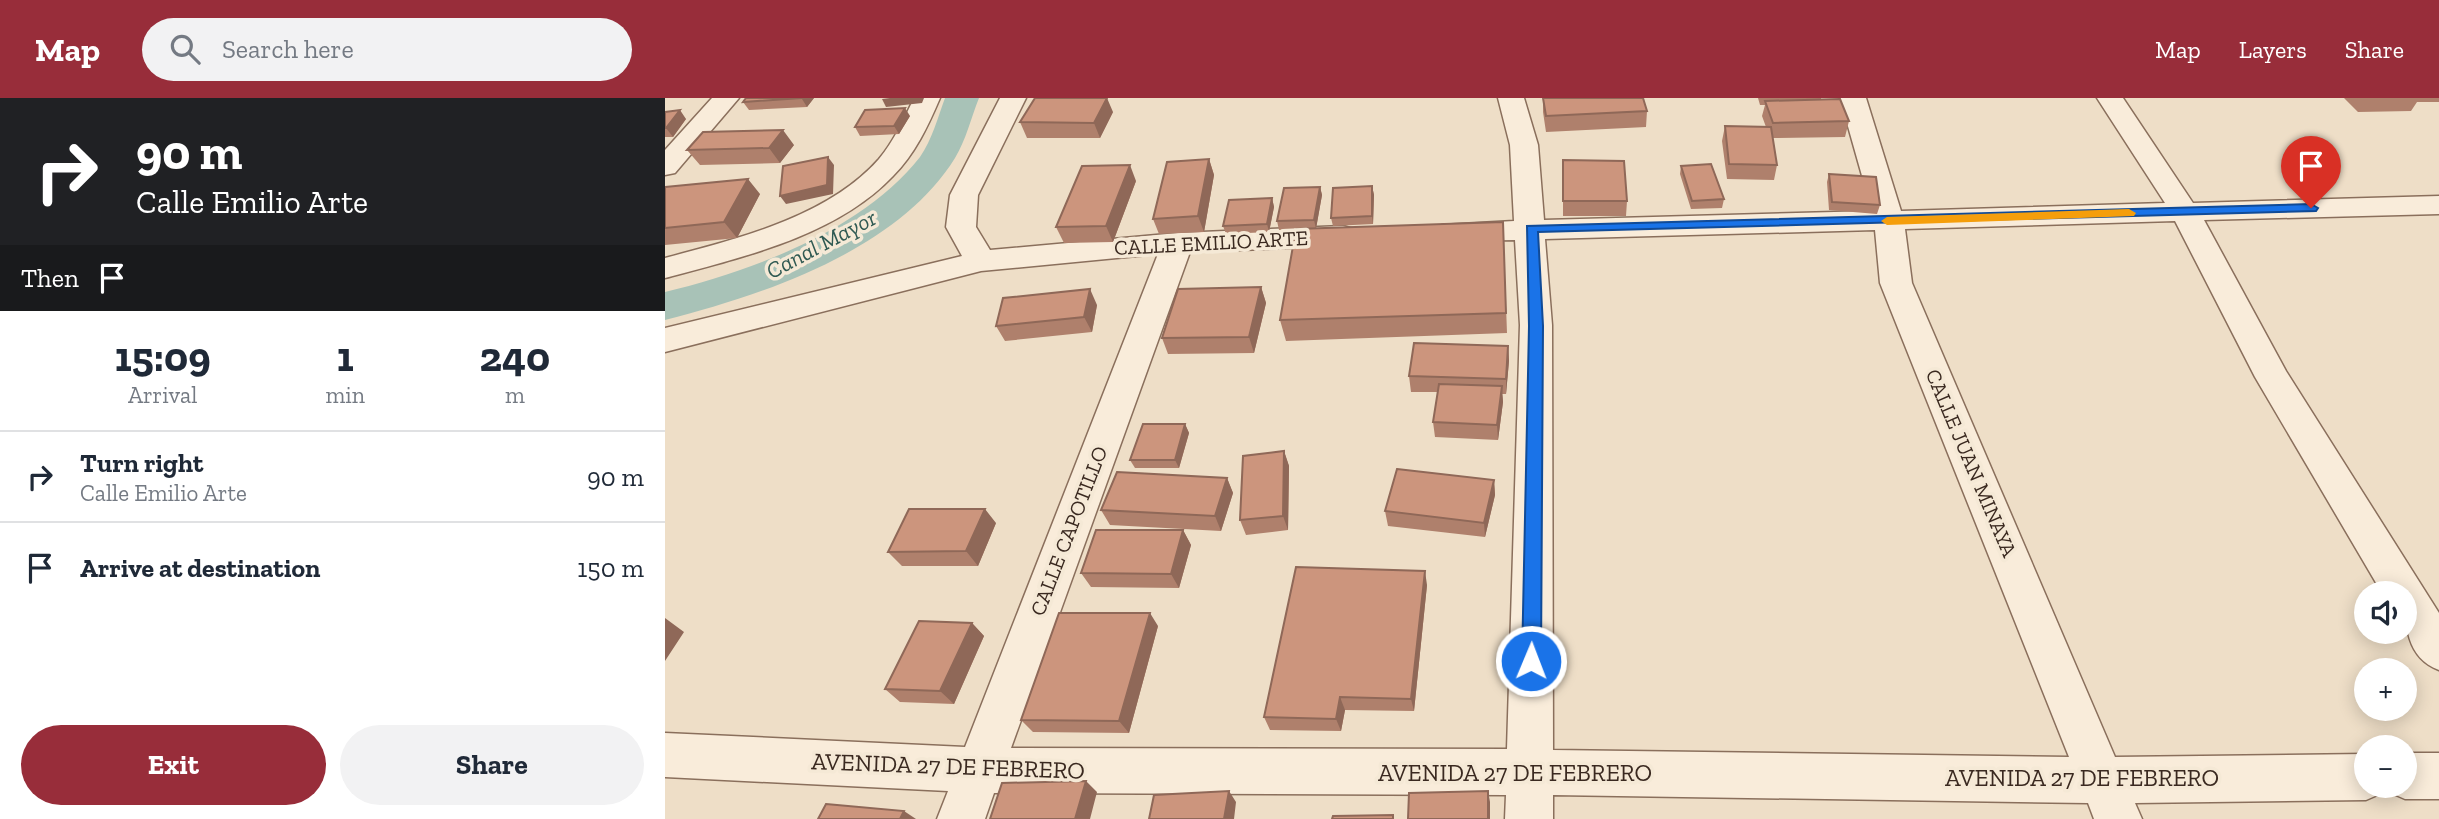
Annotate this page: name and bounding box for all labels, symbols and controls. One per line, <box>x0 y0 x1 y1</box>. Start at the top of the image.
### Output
search box <box>142 18 632 81</box>
text: Map <box>35 30 100 69</box>
icon: search <box>166 30 204 68</box>
text: Search here <box>222 33 354 65</box>
text: Map <box>2155 35 2201 64</box>
text: Layers <box>2239 35 2307 64</box>
text: Share <box>2345 35 2404 64</box>
text: 90 m <box>136 123 243 182</box>
icon: right <box>21 126 112 217</box>
pin <box>2281 136 2341 208</box>
icon: arrive <box>2292 147 2330 185</box>
text: Calle Emilio Arte <box>136 183 368 221</box>
water label: Canal Mayor <box>761 203 881 285</box>
street label: CALLE EMILIO ARTE <box>1113 225 1308 260</box>
icon: arrive <box>93 259 131 297</box>
text: Then <box>21 262 79 294</box>
text: 15:09 <box>115 331 211 382</box>
text: 1 <box>337 331 354 382</box>
text: 240 <box>480 331 550 382</box>
street label: CALLE JUAN MINAYA <box>1921 365 2023 561</box>
text: Arrival <box>128 381 197 409</box>
text: min <box>325 381 365 409</box>
text: m <box>505 381 525 409</box>
street label: CALLE CAPOTILLO <box>1025 443 1112 619</box>
text: Turn right <box>80 447 203 479</box>
icon: right <box>21 458 59 496</box>
text: 90 m <box>587 461 644 493</box>
text: Calle Emilio Arte <box>80 479 247 507</box>
icon: arrive <box>21 549 59 587</box>
text: Arrive at destination <box>80 552 320 584</box>
text: 150 m <box>577 552 644 584</box>
map controls <box>2354 581 2417 798</box>
button: sound <box>2354 581 2417 644</box>
position arrow <box>1494 624 1568 698</box>
button: + <box>2354 658 2417 721</box>
button: Exit <box>21 725 326 805</box>
button: Share <box>340 725 644 805</box>
button: − <box>2354 735 2417 798</box>
street label: AVENIDA 27 DE FEBRERO <box>811 746 1085 785</box>
street label: AVENIDA 27 DE FEBRERO <box>1378 758 1652 787</box>
street label: AVENIDA 27 DE FEBRERO <box>1945 763 2219 792</box>

